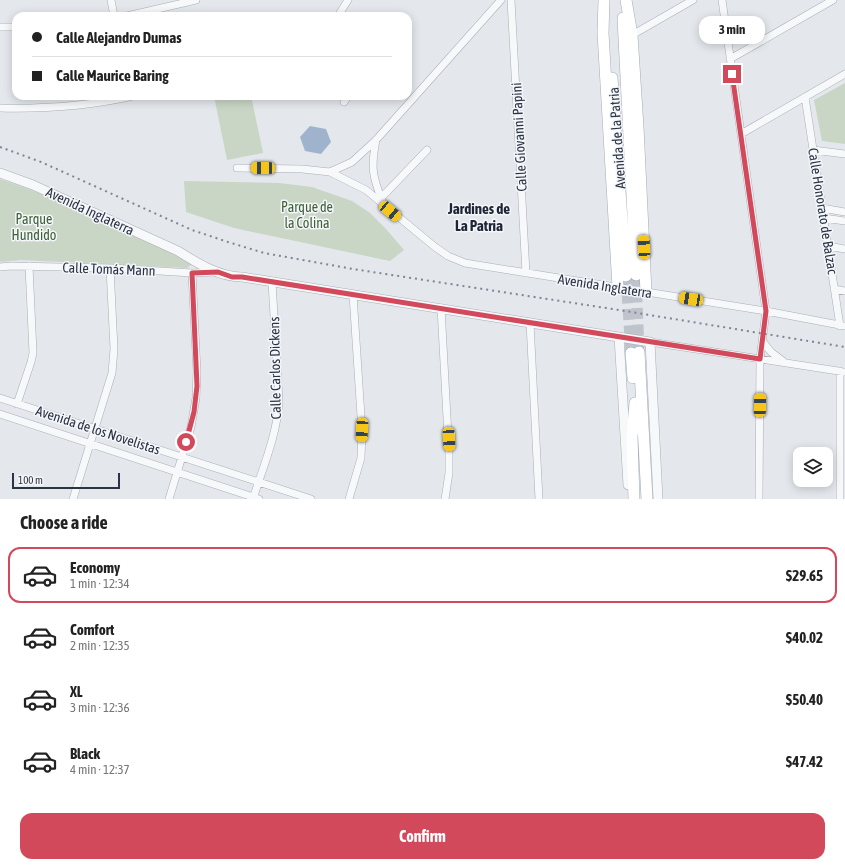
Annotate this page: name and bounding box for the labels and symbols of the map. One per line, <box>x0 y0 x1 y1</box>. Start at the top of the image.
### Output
callout: 3 min <box>699 16 765 44</box>
route end <box>723 65 741 83</box>
street label: Calle Giovanni Papini <box>508 82 530 192</box>
street label: Avenida de la Patria <box>605 87 629 189</box>
street label: Calle Honorato de Balzac <box>805 147 841 276</box>
car <box>251 162 275 174</box>
street label: Avenida Inglaterra <box>43 184 137 238</box>
park label: Parque de la Colina <box>281 199 333 231</box>
car <box>377 199 403 223</box>
district label: Jardines de La Patria <box>447 200 510 234</box>
park label: Parque Hundido <box>12 211 56 243</box>
car <box>637 235 651 259</box>
street label: Calle Tomás Mann <box>62 259 156 279</box>
street label: Avenida Inglaterra <box>557 271 653 301</box>
car <box>678 291 704 307</box>
street label: Calle Carlos Dickens <box>266 317 284 419</box>
car <box>754 393 766 417</box>
street label: Avenida de los Novelistas <box>34 402 162 458</box>
car <box>355 418 369 442</box>
car <box>442 427 456 451</box>
route start <box>177 433 195 451</box>
scale bar <box>12 471 120 490</box>

